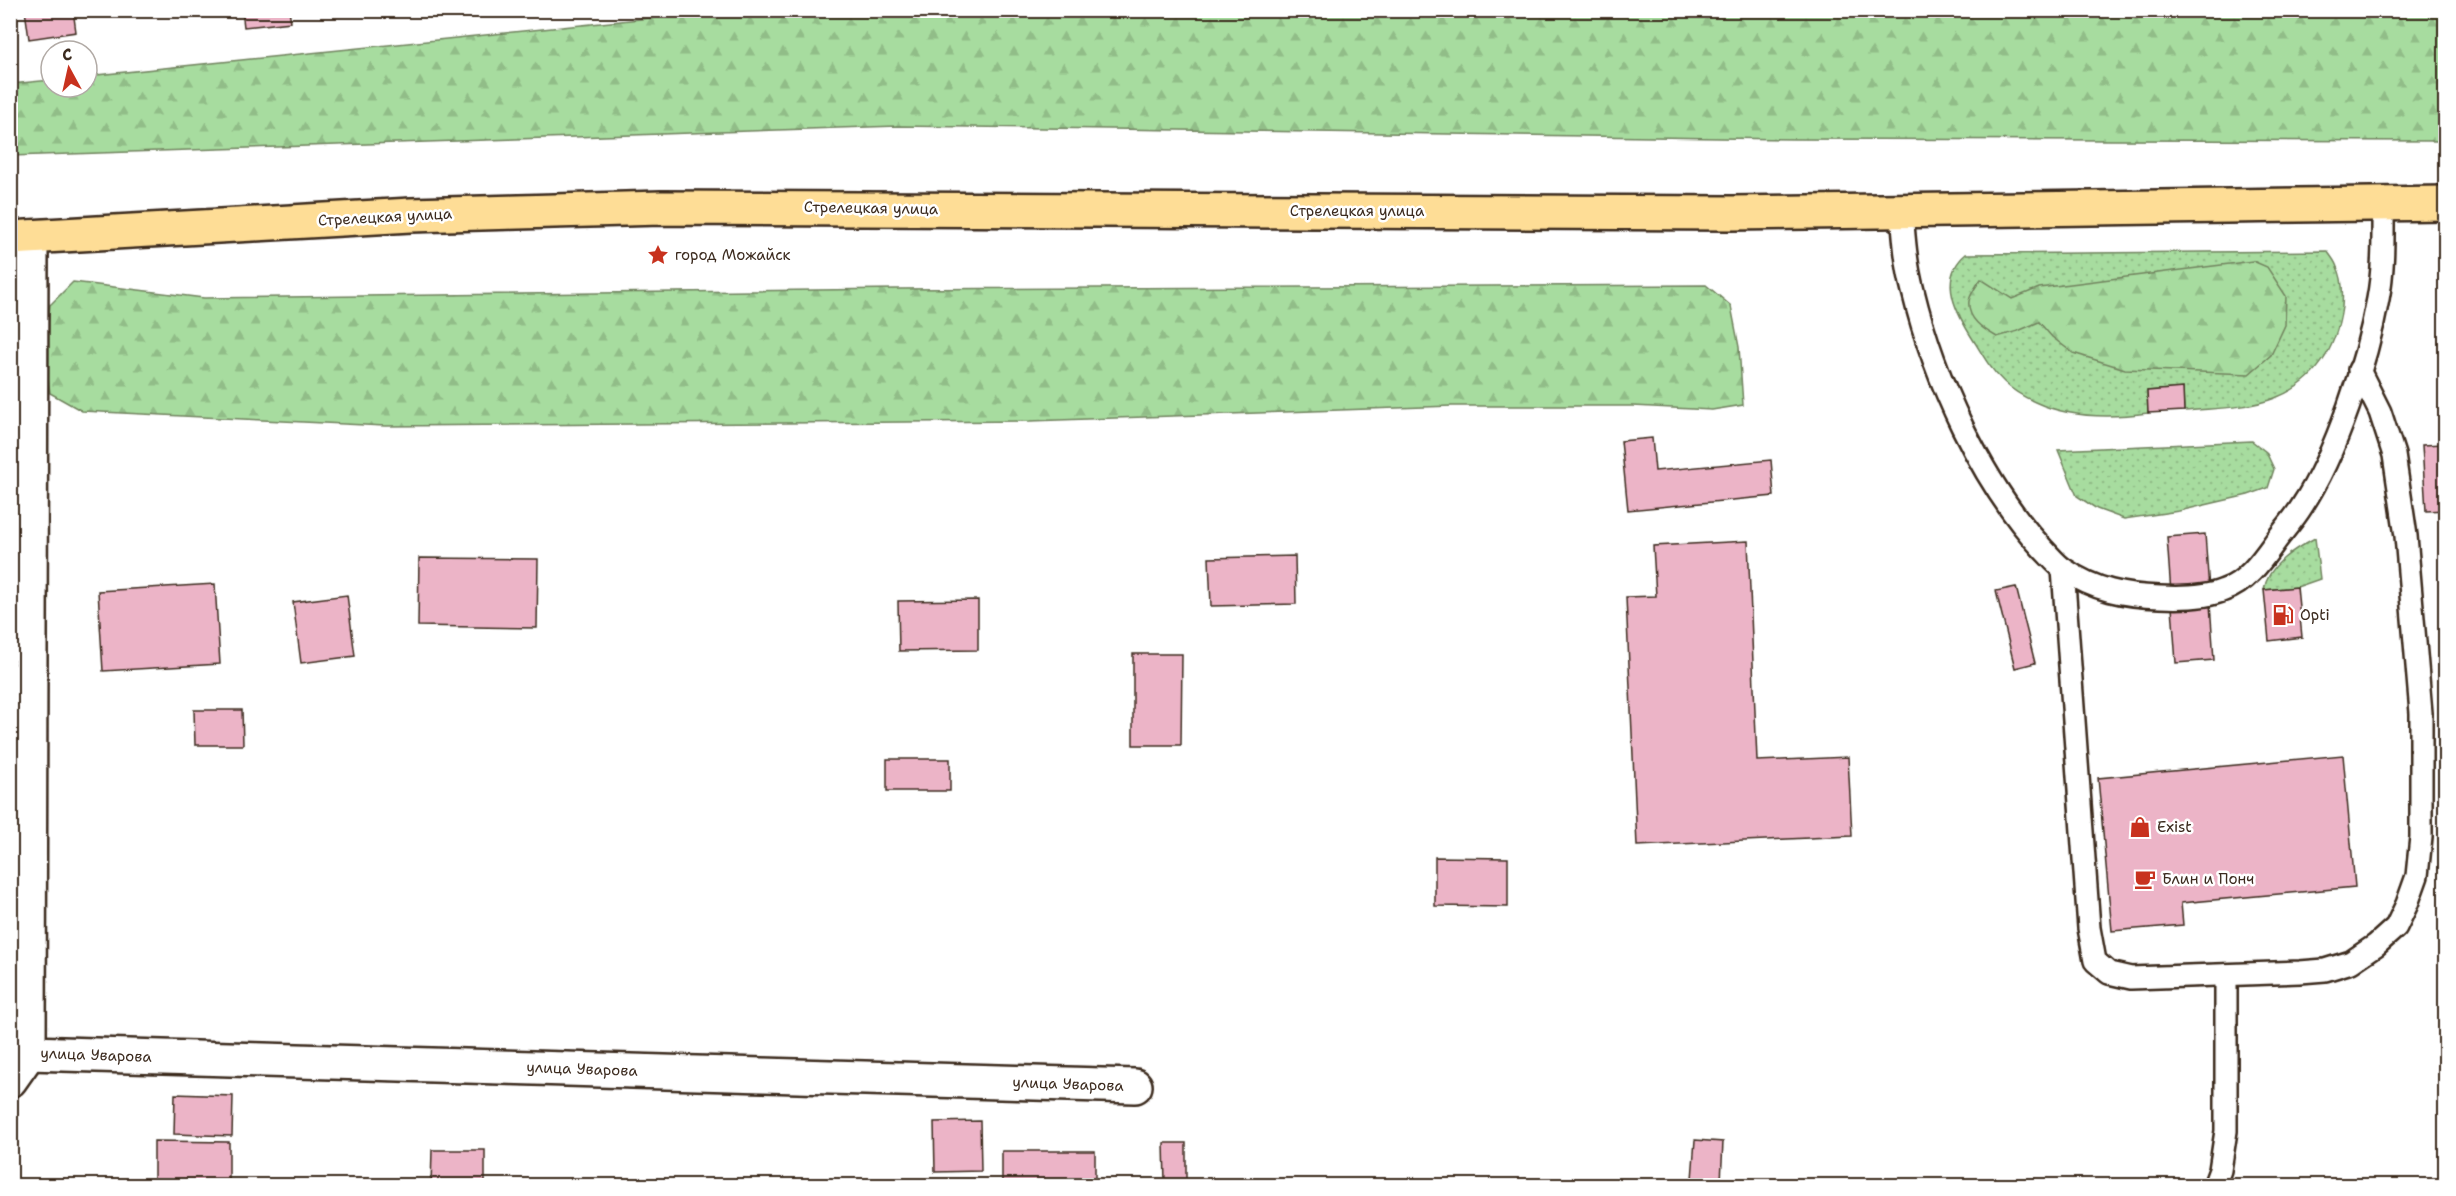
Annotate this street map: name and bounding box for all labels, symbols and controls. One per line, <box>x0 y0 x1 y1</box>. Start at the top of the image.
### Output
north arrow <box>39 39 99 99</box>
text: С <box>61 44 73 66</box>
street label: Стрелецкая улица <box>804 197 939 219</box>
street label: Стрелецкая улица <box>1290 201 1425 221</box>
street label: Стрелецкая улица <box>317 203 453 231</box>
place icon: город Можайск <box>646 243 670 267</box>
place label: город Можайск <box>675 245 791 265</box>
fuel station icon: Opti <box>2271 603 2295 627</box>
place label: Opti <box>2300 605 2330 625</box>
shop icon: Exist <box>2128 815 2152 839</box>
place label: Exist <box>2157 817 2192 837</box>
cafe icon: Блин и Понч <box>2133 867 2157 891</box>
place label: Блин и Понч <box>2162 869 2254 889</box>
street label: улица Уварова <box>40 1043 153 1067</box>
street label: улица Уварова <box>526 1057 639 1081</box>
street label: улица Уварова <box>1012 1072 1125 1096</box>

